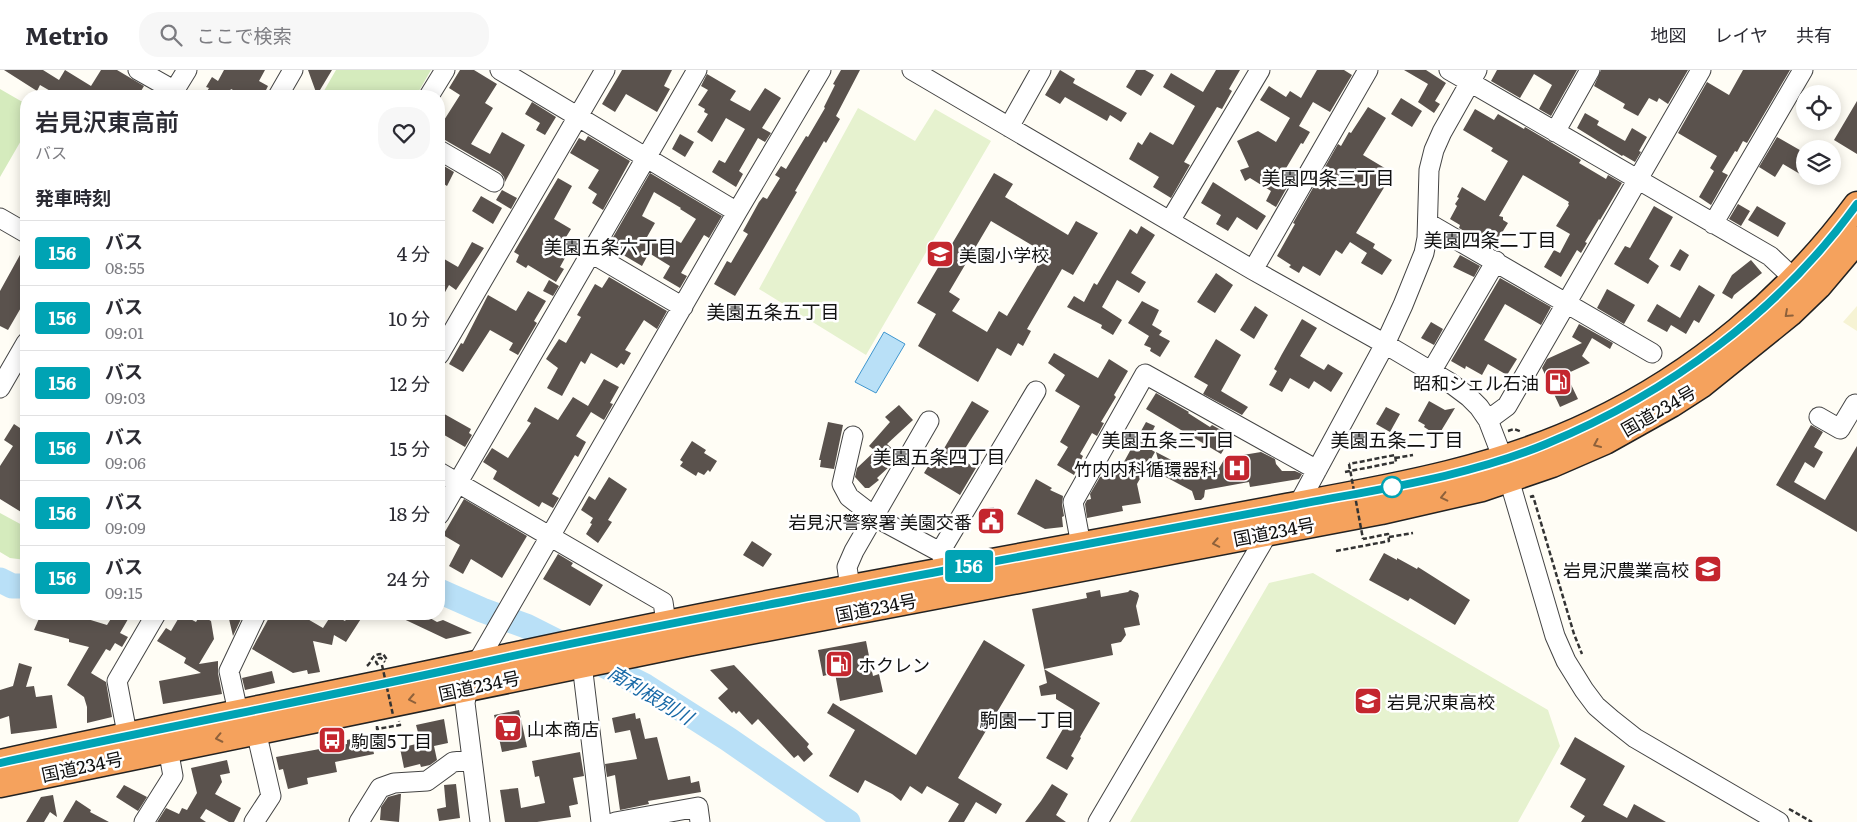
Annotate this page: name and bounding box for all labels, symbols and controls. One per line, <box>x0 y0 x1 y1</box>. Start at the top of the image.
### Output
search box <box>139 12 489 57</box>
text: Metrio <box>25 17 109 52</box>
icon: search <box>157 21 185 49</box>
text: ここで検索 <box>197 21 292 49</box>
text: 地図 <box>1651 21 1687 48</box>
text: レイヤ <box>1715 21 1768 48</box>
text: 共有 <box>1796 21 1832 48</box>
map controls <box>1796 85 1841 185</box>
button: locate <box>1796 85 1841 130</box>
text: 岩見沢東高前 <box>35 103 179 138</box>
button: heart <box>378 107 430 159</box>
text: バス <box>35 140 67 164</box>
button: layers <box>1796 140 1841 185</box>
district label: 美園四条三丁目 <box>1261 163 1395 191</box>
text: 発車時刻 <box>35 183 111 211</box>
district label: 美園四条二丁目 <box>1423 225 1557 253</box>
text: バス <box>105 227 143 255</box>
district label: 美園五条六丁目 <box>543 232 677 260</box>
text: 156 <box>49 239 76 266</box>
text: 4 分 <box>397 239 430 267</box>
school or university icon: 美園小学校 <box>925 239 955 269</box>
place label: 美園小学校 <box>959 241 1049 268</box>
text: 08:55 <box>105 255 145 279</box>
text: バス <box>105 292 143 320</box>
district label: 美園五条五丁目 <box>706 297 840 325</box>
text: 156 <box>49 304 76 331</box>
text: 10 分 <box>388 304 430 332</box>
one-way arrow <box>1785 308 1794 317</box>
text: 09:01 <box>105 320 144 344</box>
text: バス <box>105 357 143 385</box>
fuel station icon: 昭和シェル石油 <box>1543 367 1573 397</box>
text: 156 <box>49 369 76 396</box>
text: 12 分 <box>390 369 430 397</box>
place label: 昭和シェル石油 <box>1413 369 1539 396</box>
street label: 国道234号 <box>1615 378 1701 442</box>
text: 09:03 <box>105 385 146 409</box>
text: バス <box>105 422 143 450</box>
district label: 美園五条三丁目 <box>1101 425 1235 453</box>
district label: 美園五条二丁目 <box>1330 425 1464 453</box>
text: 156 <box>49 434 76 461</box>
text: 15 分 <box>390 434 430 462</box>
one-way arrow <box>1593 438 1602 449</box>
district label: 美園五条四丁目 <box>872 442 1006 470</box>
text: 09:06 <box>105 450 146 474</box>
hospital icon: 竹内内科循環器科 <box>1222 453 1252 483</box>
place label: 竹内内科循環器科 <box>1074 455 1218 482</box>
unlabelled marker <box>1381 476 1403 498</box>
text: バス <box>105 487 143 515</box>
one-way arrow <box>1439 491 1448 502</box>
text: 156 <box>49 499 76 526</box>
text: 18 分 <box>389 499 430 527</box>
public building icon: 岩見沢警察署 美園交番 <box>976 506 1006 536</box>
place label: 岩見沢警察署 美園交番 <box>788 508 972 535</box>
street label: 国道234号 <box>1231 510 1317 552</box>
text: 09:09 <box>105 515 146 539</box>
one-way arrow <box>1211 537 1220 547</box>
line badge: 156 <box>940 550 998 582</box>
text: バス <box>105 552 143 580</box>
text: 156 <box>955 552 983 579</box>
school or university icon: 岩見沢農業高校 <box>1693 554 1723 584</box>
place label: 岩見沢農業高校 <box>1563 556 1689 583</box>
text: 156 <box>49 564 76 591</box>
text: 24 分 <box>387 564 430 592</box>
text: 09:15 <box>105 580 143 604</box>
street label: 国道234号 <box>833 586 919 628</box>
fuel station icon: ホクレン <box>824 649 854 679</box>
place label: ホクレン <box>858 651 930 678</box>
water label: 南利根別川 <box>603 658 701 731</box>
street label: 国道234号 <box>436 663 522 707</box>
school or university icon: 岩見沢東高校 <box>1353 686 1383 716</box>
place label: 岩見沢東高校 <box>1387 688 1495 715</box>
one-way arrow <box>408 693 417 703</box>
district label: 駒園一丁目 <box>979 705 1075 733</box>
supermarket icon: 山本商店 <box>493 713 523 743</box>
place label: 山本商店 <box>527 715 599 742</box>
bus stop icon: 駒園5丁目 <box>317 725 347 755</box>
place label: 駒園5丁目 <box>351 727 432 754</box>
one-way arrow <box>214 732 223 743</box>
street label: 国道234号 <box>39 744 125 788</box>

